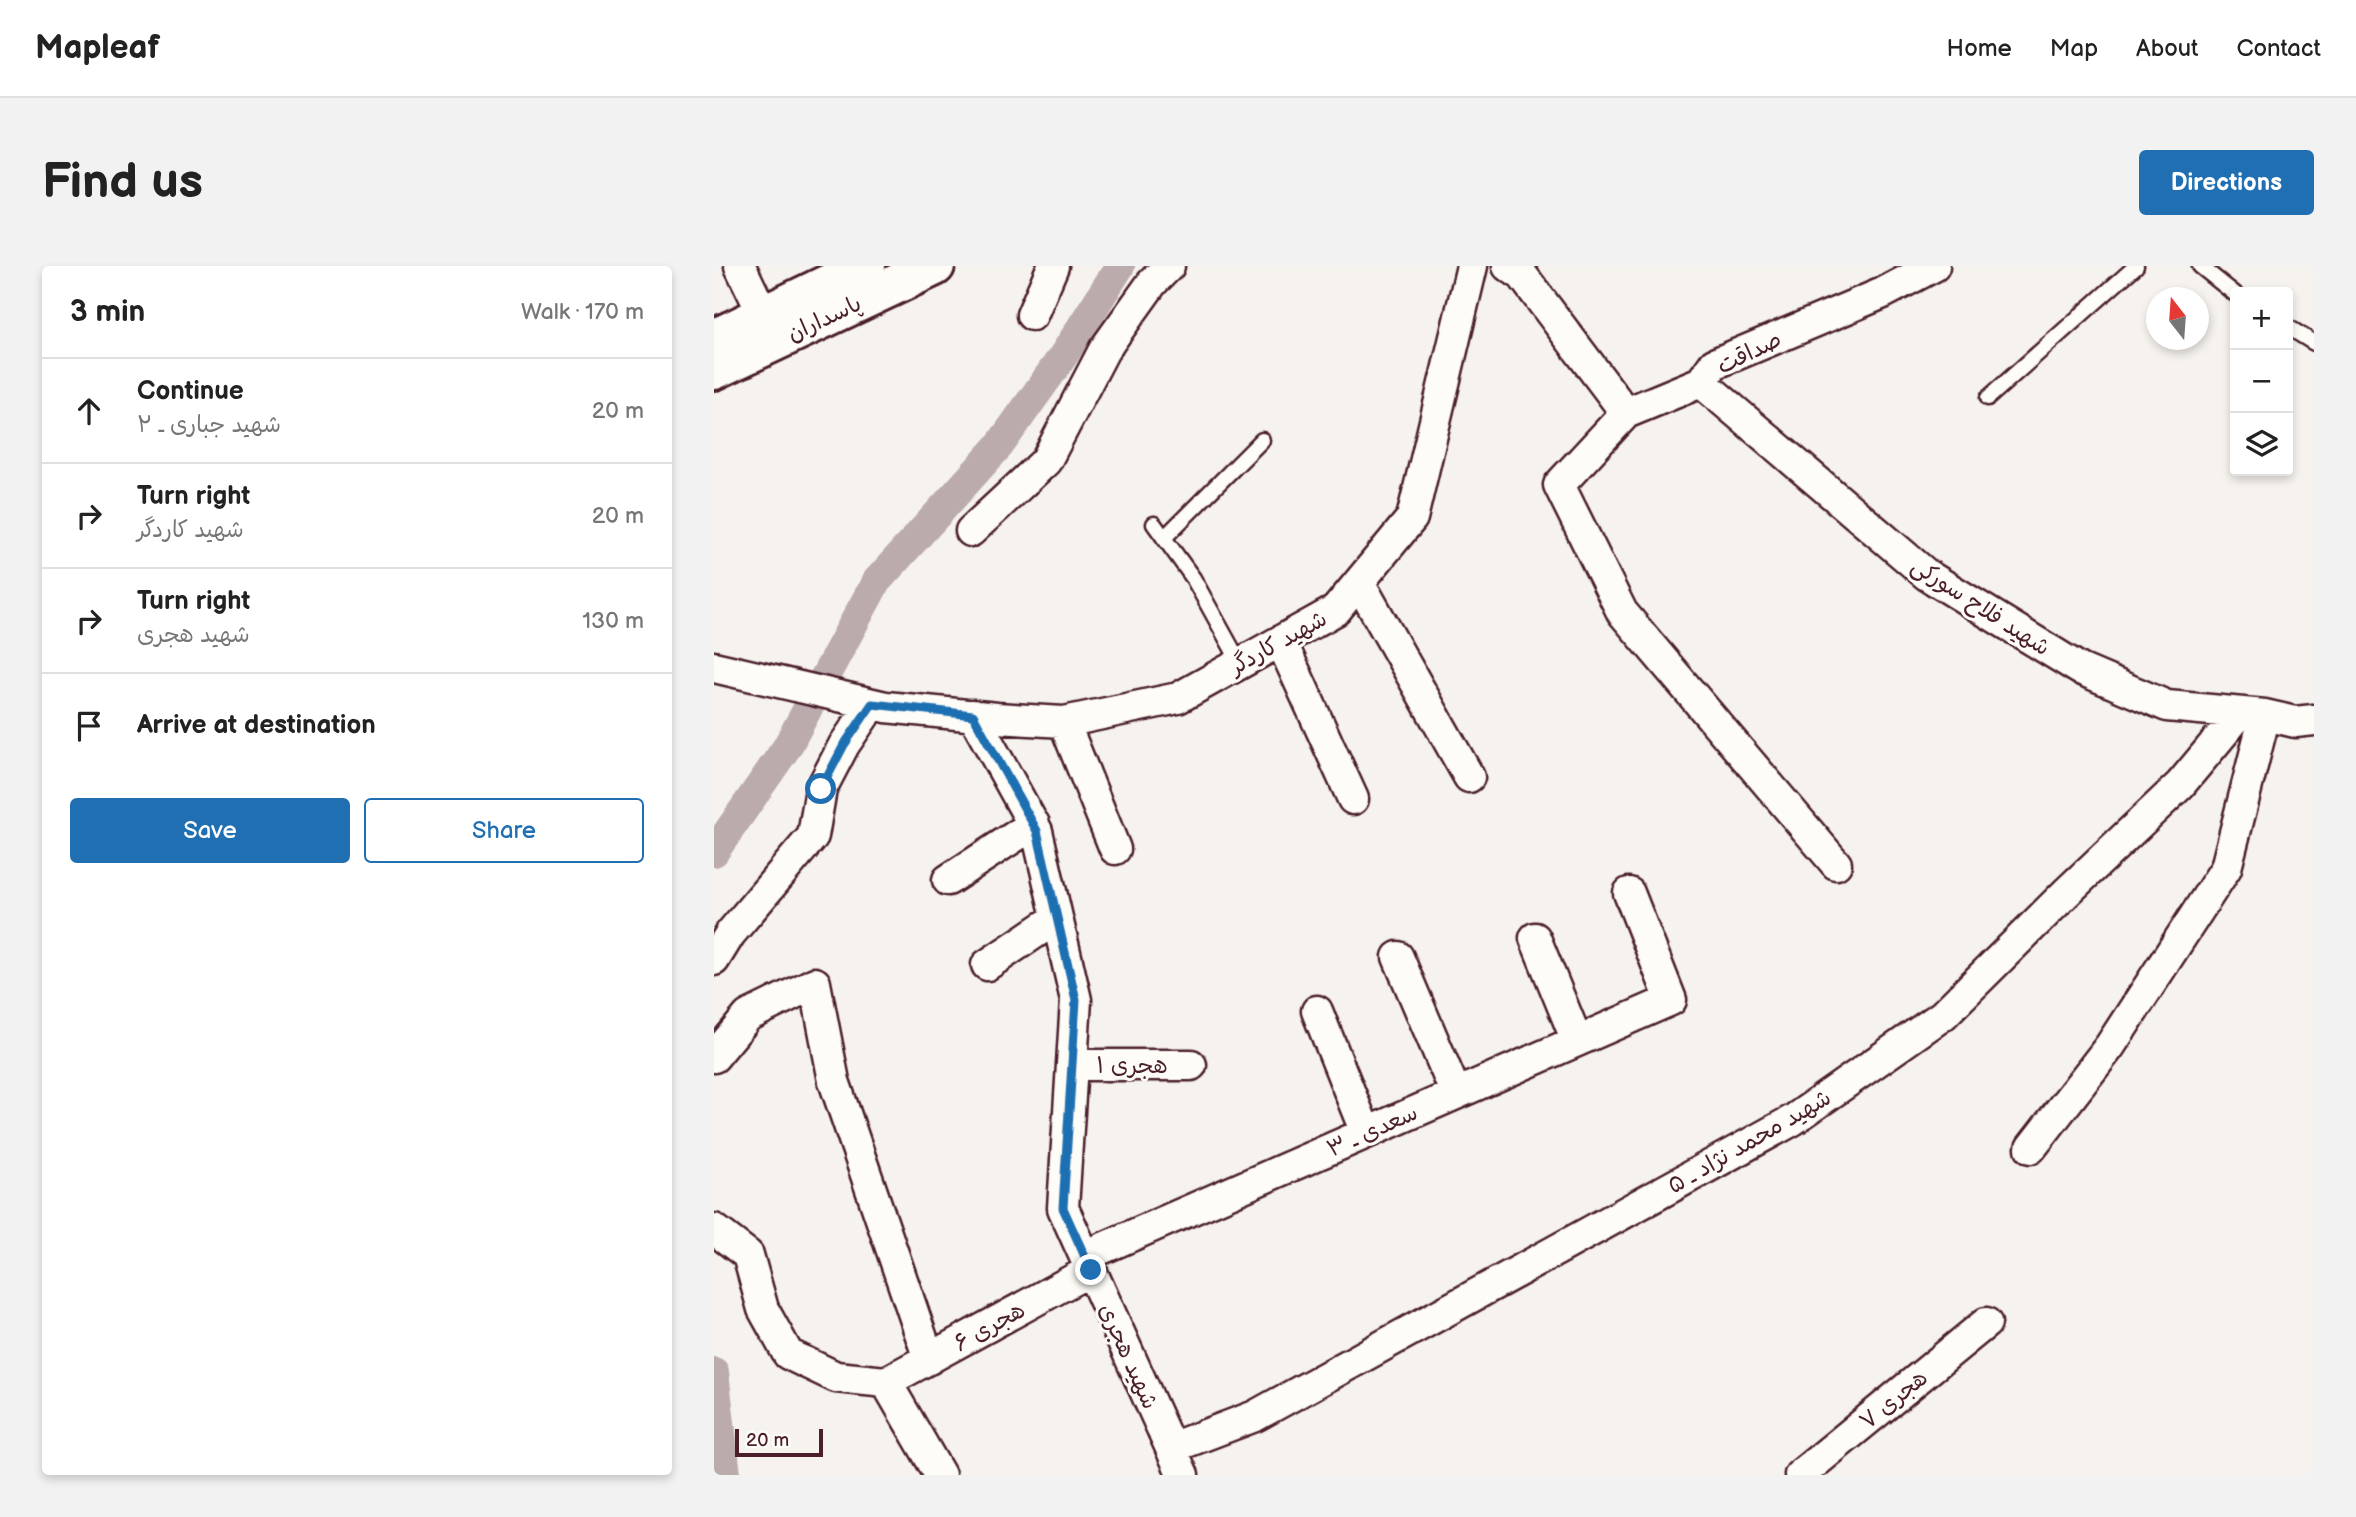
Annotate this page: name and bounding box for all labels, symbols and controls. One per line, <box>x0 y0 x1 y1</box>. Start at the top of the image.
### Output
text: Mapleaf <box>35 28 160 68</box>
text: Home <box>1947 34 2012 63</box>
text: Map <box>2050 34 2098 63</box>
text: About <box>2136 34 2198 63</box>
text: Contact <box>2236 34 2321 63</box>
button: Directions <box>2139 150 2314 215</box>
text: Find us <box>42 153 203 212</box>
north arrow <box>2146 287 2209 350</box>
map controls <box>2230 287 2293 476</box>
button: + <box>2230 287 2293 350</box>
street label: پاسداران <box>783 290 866 348</box>
text: 3 min <box>70 294 145 330</box>
text: Walk · 170 m <box>521 298 644 326</box>
street label: صداقت <box>1713 325 1786 380</box>
button: − <box>2230 350 2293 413</box>
text: Continue <box>137 376 244 407</box>
icon: ahead <box>70 392 108 430</box>
text: 20 m <box>592 397 644 425</box>
text: شهید جباری ـ ۲ <box>137 411 281 439</box>
button: layers <box>2230 413 2293 476</box>
text: Turn right <box>137 481 250 512</box>
icon: right <box>70 497 108 535</box>
text: 20 m <box>592 502 644 530</box>
text: شهید کاردگر <box>137 516 244 544</box>
street label: شهید فلاح سورکی <box>1905 552 2055 663</box>
text: Turn right <box>137 586 250 617</box>
icon: right <box>70 602 108 640</box>
street label: شهید کاردگر <box>1223 605 1332 682</box>
text: 130 m <box>582 607 644 635</box>
text: شهید هجری <box>137 621 250 649</box>
icon: arrive <box>70 707 108 745</box>
text: Arrive at destination <box>137 710 376 741</box>
route start <box>805 773 836 804</box>
button: Save <box>70 798 350 863</box>
button: Share <box>364 798 644 863</box>
street label: هجری ۱ <box>1096 1052 1168 1080</box>
street label: شهید محمد نژاد ـ ۵ <box>1663 1084 1836 1200</box>
street label: سعدی ـ ۳ <box>1323 1099 1422 1163</box>
route end <box>1075 1254 1106 1285</box>
street label: هجری ۶ <box>949 1296 1030 1358</box>
street label: شهید هجری <box>1092 1299 1164 1414</box>
street label: هجری ۷ <box>1854 1364 1933 1436</box>
scale bar <box>735 1426 822 1458</box>
text: 20 m <box>746 1429 789 1452</box>

